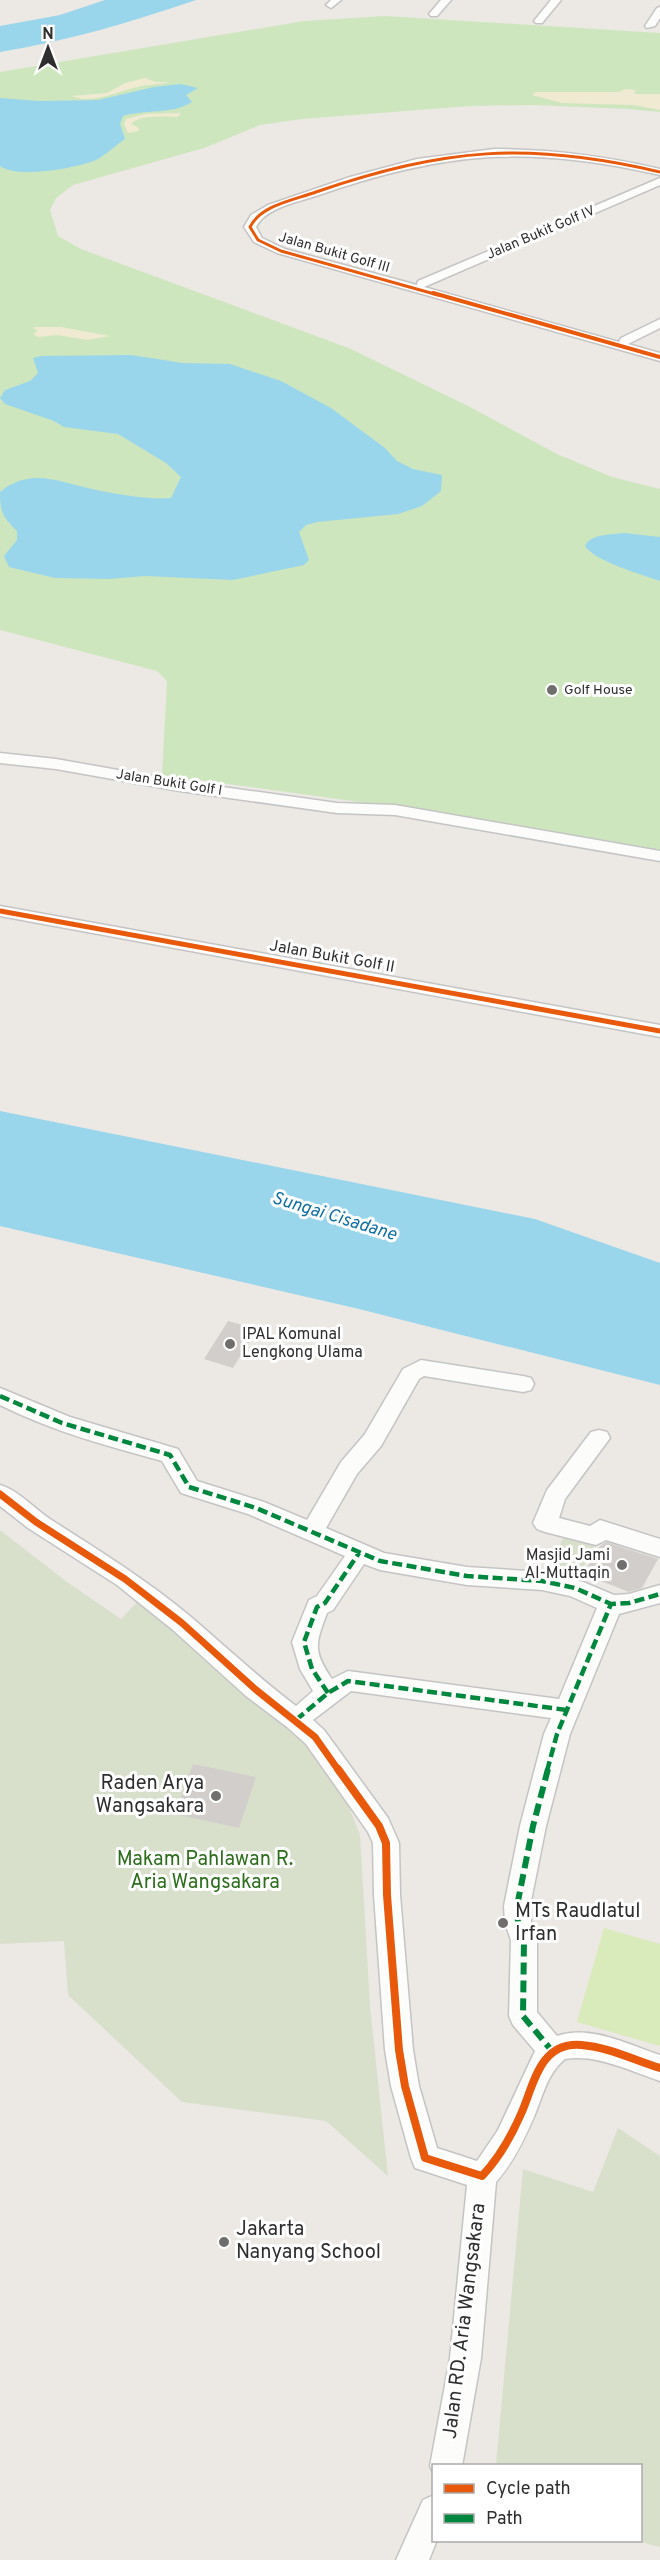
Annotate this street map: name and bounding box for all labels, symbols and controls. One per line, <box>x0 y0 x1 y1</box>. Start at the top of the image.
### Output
north arrow <box>18 18 78 78</box>
text: N <box>42 25 54 45</box>
street label: Jalan Bukit Golf IV <box>484 202 598 264</box>
street label: Jalan Bukit Golf III <box>276 229 392 277</box>
place label: Golf House <box>564 682 633 699</box>
marker: Golf House <box>545 683 559 697</box>
street label: Jalan Bukit Golf I <box>115 766 223 800</box>
street label: Jalan Bukit Golf II <box>268 936 396 978</box>
water label: Sungai Cisadane <box>269 1187 400 1247</box>
place label: IPAL Komunal Lengkong Ulama <box>242 1325 363 1363</box>
marker: IPAL Komunal Lengkong Ulama <box>223 1337 237 1351</box>
place label: Masjid Jami Al-Muttaqin <box>524 1546 610 1584</box>
marker: Masjid Jami Al-Muttaqin <box>615 1558 629 1572</box>
place label: Raden Arya Wangsakara <box>96 1771 204 1820</box>
marker: Raden Arya Wangsakara <box>209 1789 223 1803</box>
park label: Makam Pahlawan R. Aria Wangsakara <box>117 1847 293 1896</box>
place label: MTs Raudlatul Irfan <box>515 1899 640 1948</box>
marker: MTs Raudlatul Irfan <box>496 1916 510 1930</box>
street label: Jalan RD. Aria Wangsakara <box>438 2202 492 2440</box>
place label: Jakarta Nanyang School <box>236 2217 381 2266</box>
marker: Jakarta Nanyang School <box>217 2235 231 2249</box>
legend <box>432 2464 642 2542</box>
text: Cycle path <box>486 2478 571 2501</box>
text: Path <box>486 2508 523 2531</box>

